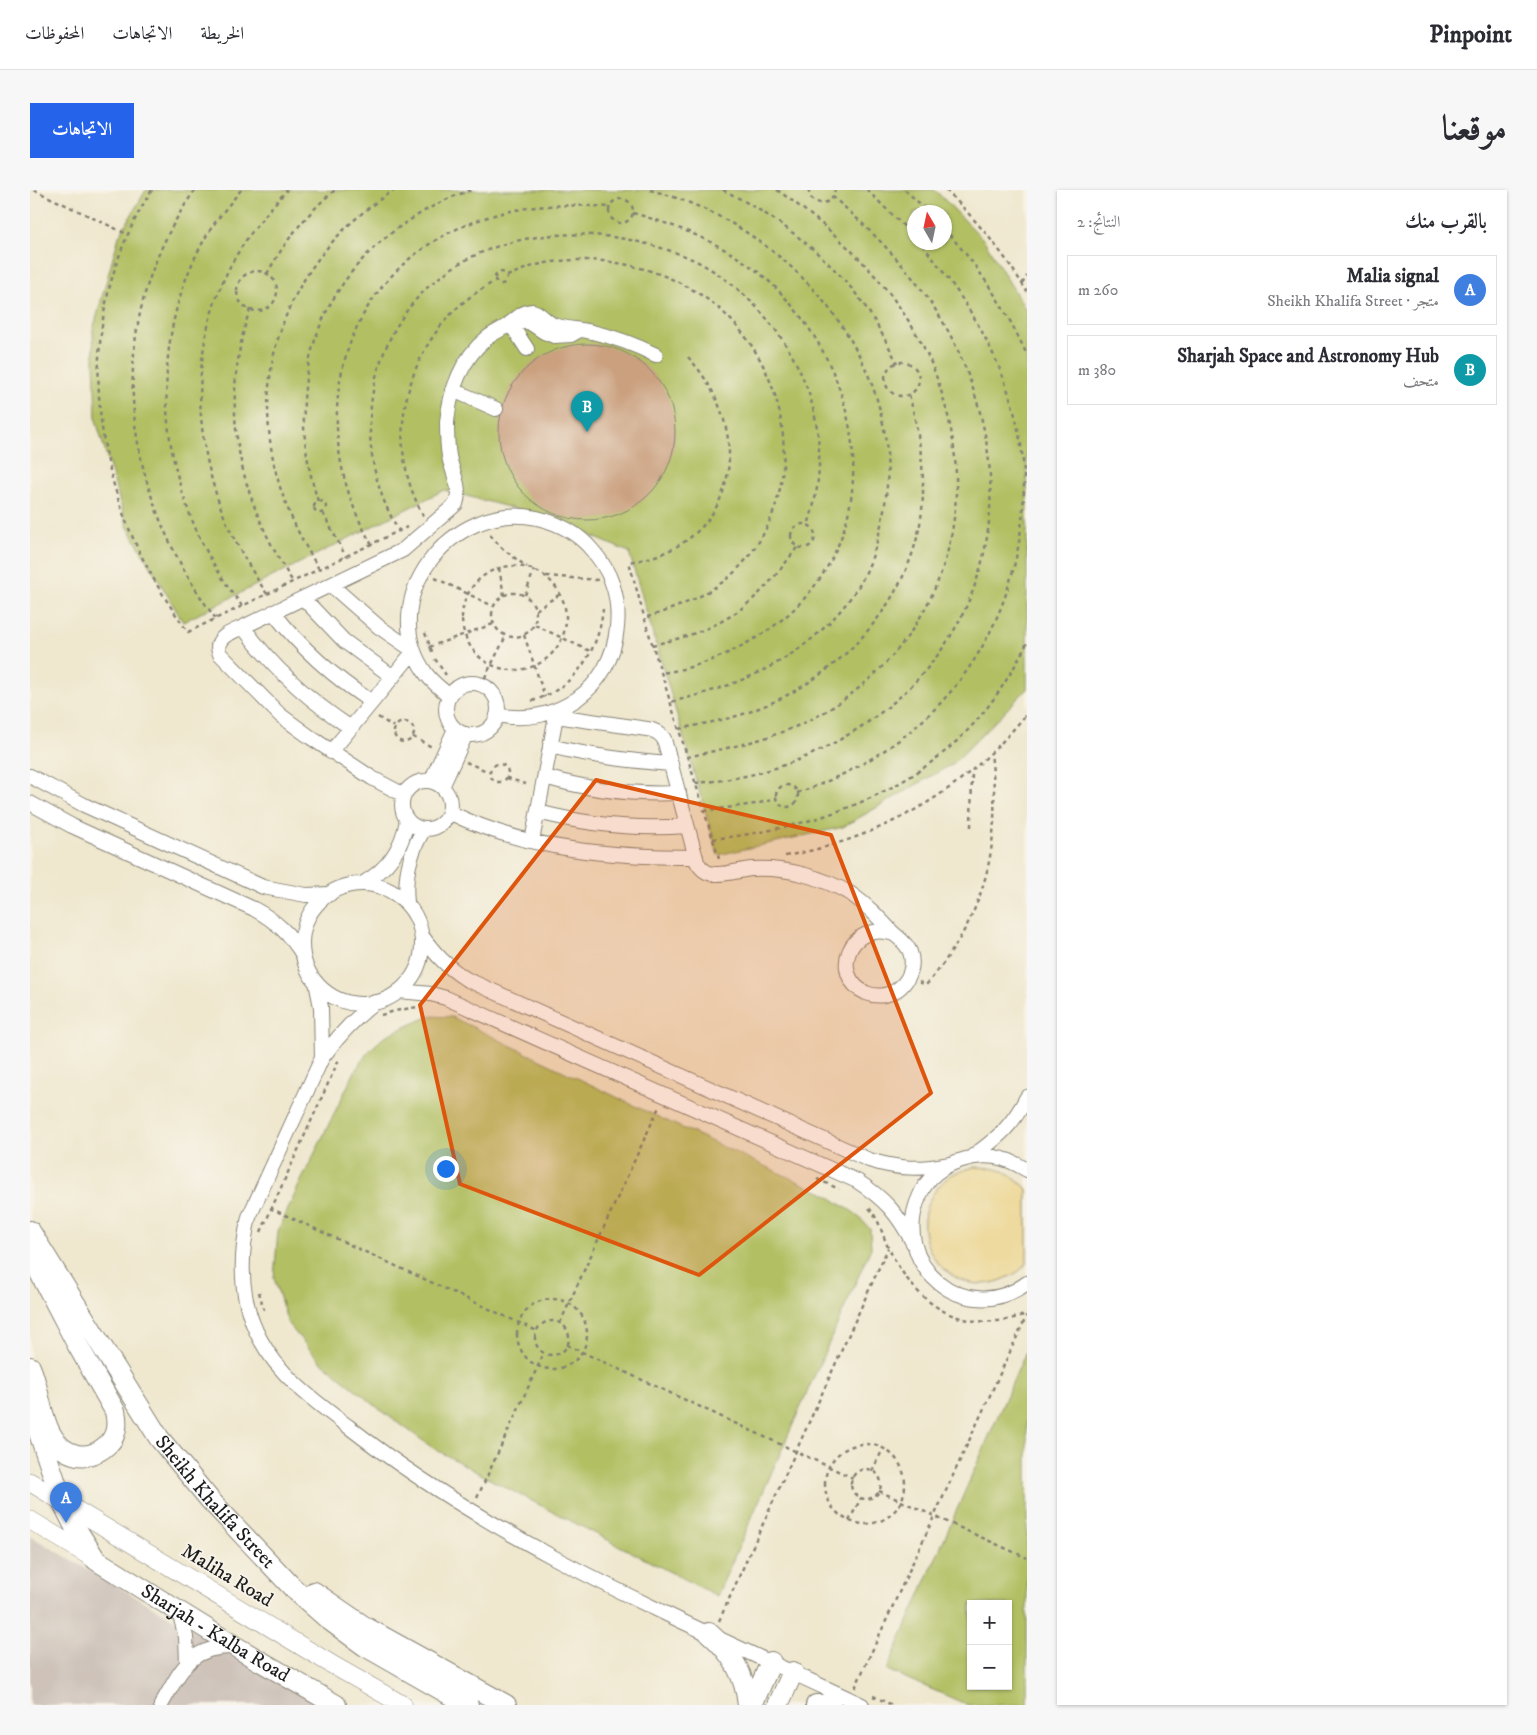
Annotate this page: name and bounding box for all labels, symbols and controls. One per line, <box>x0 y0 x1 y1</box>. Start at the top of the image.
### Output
text: Pinpoint <box>1429 20 1512 50</box>
text: المحفوظات <box>25 23 84 45</box>
text: الاتجاهات <box>112 23 172 45</box>
text: الخريطة <box>200 23 244 45</box>
button: الاتجاهات <box>30 103 134 158</box>
text: موقعنا <box>1442 107 1507 151</box>
north arrow <box>907 205 952 250</box>
text: بالقرب منك <box>1405 209 1487 235</box>
text: النتائج: 2 <box>1077 212 1121 232</box>
text: Malia signal <box>1347 265 1439 288</box>
text: 260 m <box>1078 280 1118 300</box>
text: A <box>1465 280 1475 300</box>
text: متجر · Sheikh Khalifa Street <box>1267 291 1439 311</box>
text: Sharjah Space and Astronomy Hub <box>1177 345 1439 368</box>
text: 380 m <box>1078 360 1116 380</box>
text: B <box>1465 360 1475 380</box>
text: متحف <box>1403 371 1439 391</box>
pin: B <box>571 391 603 432</box>
your location <box>433 1156 459 1182</box>
street label: Sheikh Khalifa Street <box>149 1430 281 1574</box>
pin: A <box>50 1482 82 1523</box>
street label: Maliha Road <box>177 1539 277 1613</box>
street label: Sharjah - Kalba Road <box>136 1579 294 1688</box>
map controls <box>967 1600 1012 1690</box>
button: + <box>967 1600 1012 1645</box>
button: − <box>967 1645 1012 1690</box>

